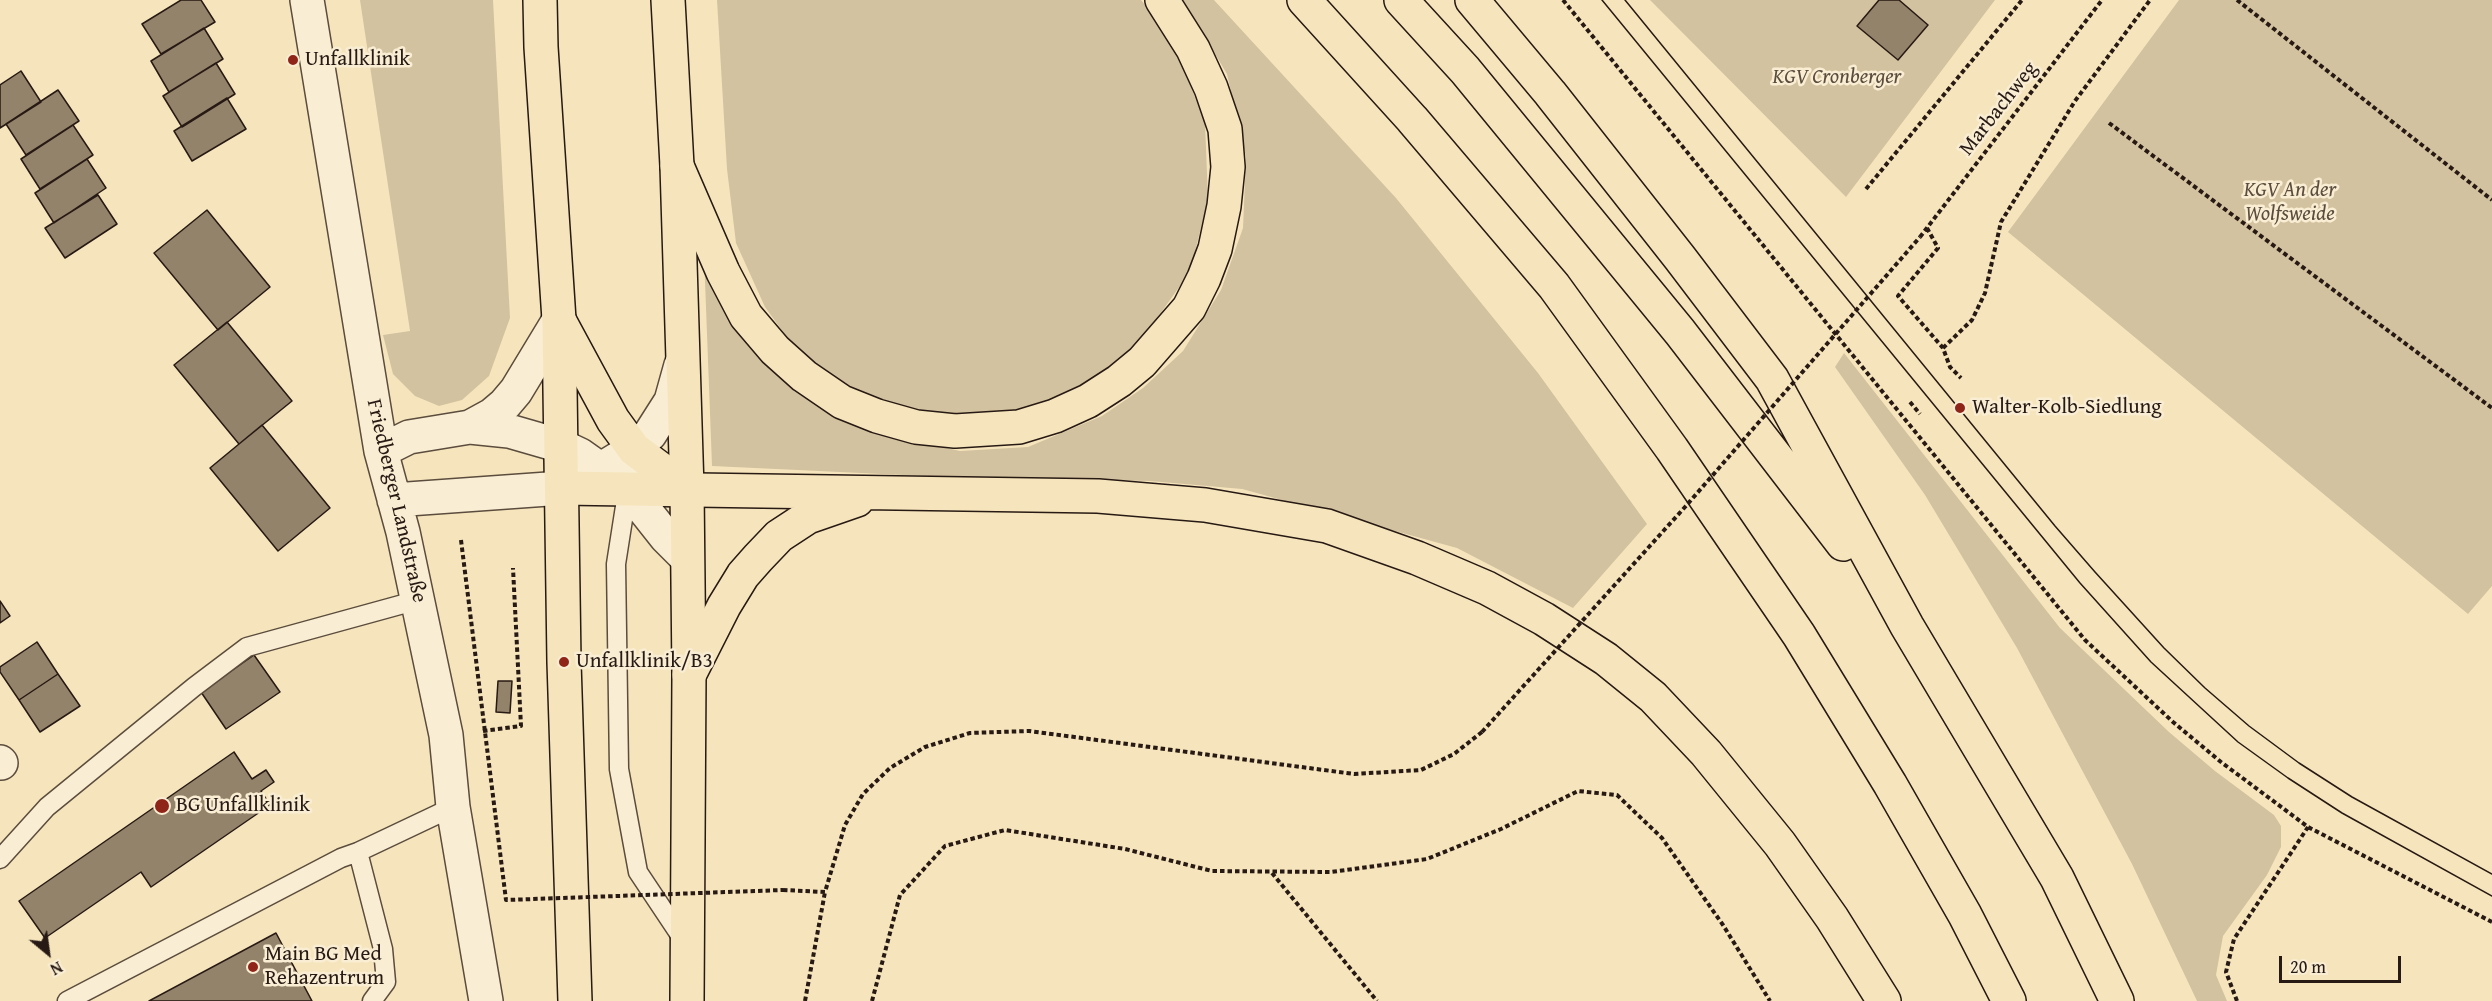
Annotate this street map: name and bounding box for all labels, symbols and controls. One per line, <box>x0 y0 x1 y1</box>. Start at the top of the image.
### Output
place label: Unfallklinik <box>305 47 410 73</box>
marker: Unfallklinik <box>286 53 300 67</box>
street label: Marbachweg <box>1955 57 2043 161</box>
park label: KGV Cronberger <box>1773 65 1901 91</box>
park label: KGV An der Wolfsweide <box>2244 178 2336 228</box>
place label: Walter-Kolb-Siedlung <box>1972 395 2162 421</box>
street label: Friedberger Landstraße <box>360 397 432 605</box>
marker: Walter-Kolb-Siedlung <box>1953 401 1967 415</box>
place label: Unfallklinik/B3 <box>576 649 713 675</box>
marker: Unfallklinik/B3 <box>557 655 571 669</box>
place label: BG Unfallklinik <box>176 793 310 819</box>
marker: BG Unfallklinik <box>153 797 171 815</box>
north arrow <box>18 923 78 983</box>
place label: Main BG Med Rehazentrum <box>265 942 384 992</box>
scale bar <box>2282 944 2404 982</box>
text: 20 m <box>2290 953 2326 980</box>
text: N <box>46 956 67 982</box>
marker: Main BG Med Rehazentrum <box>246 960 260 974</box>

